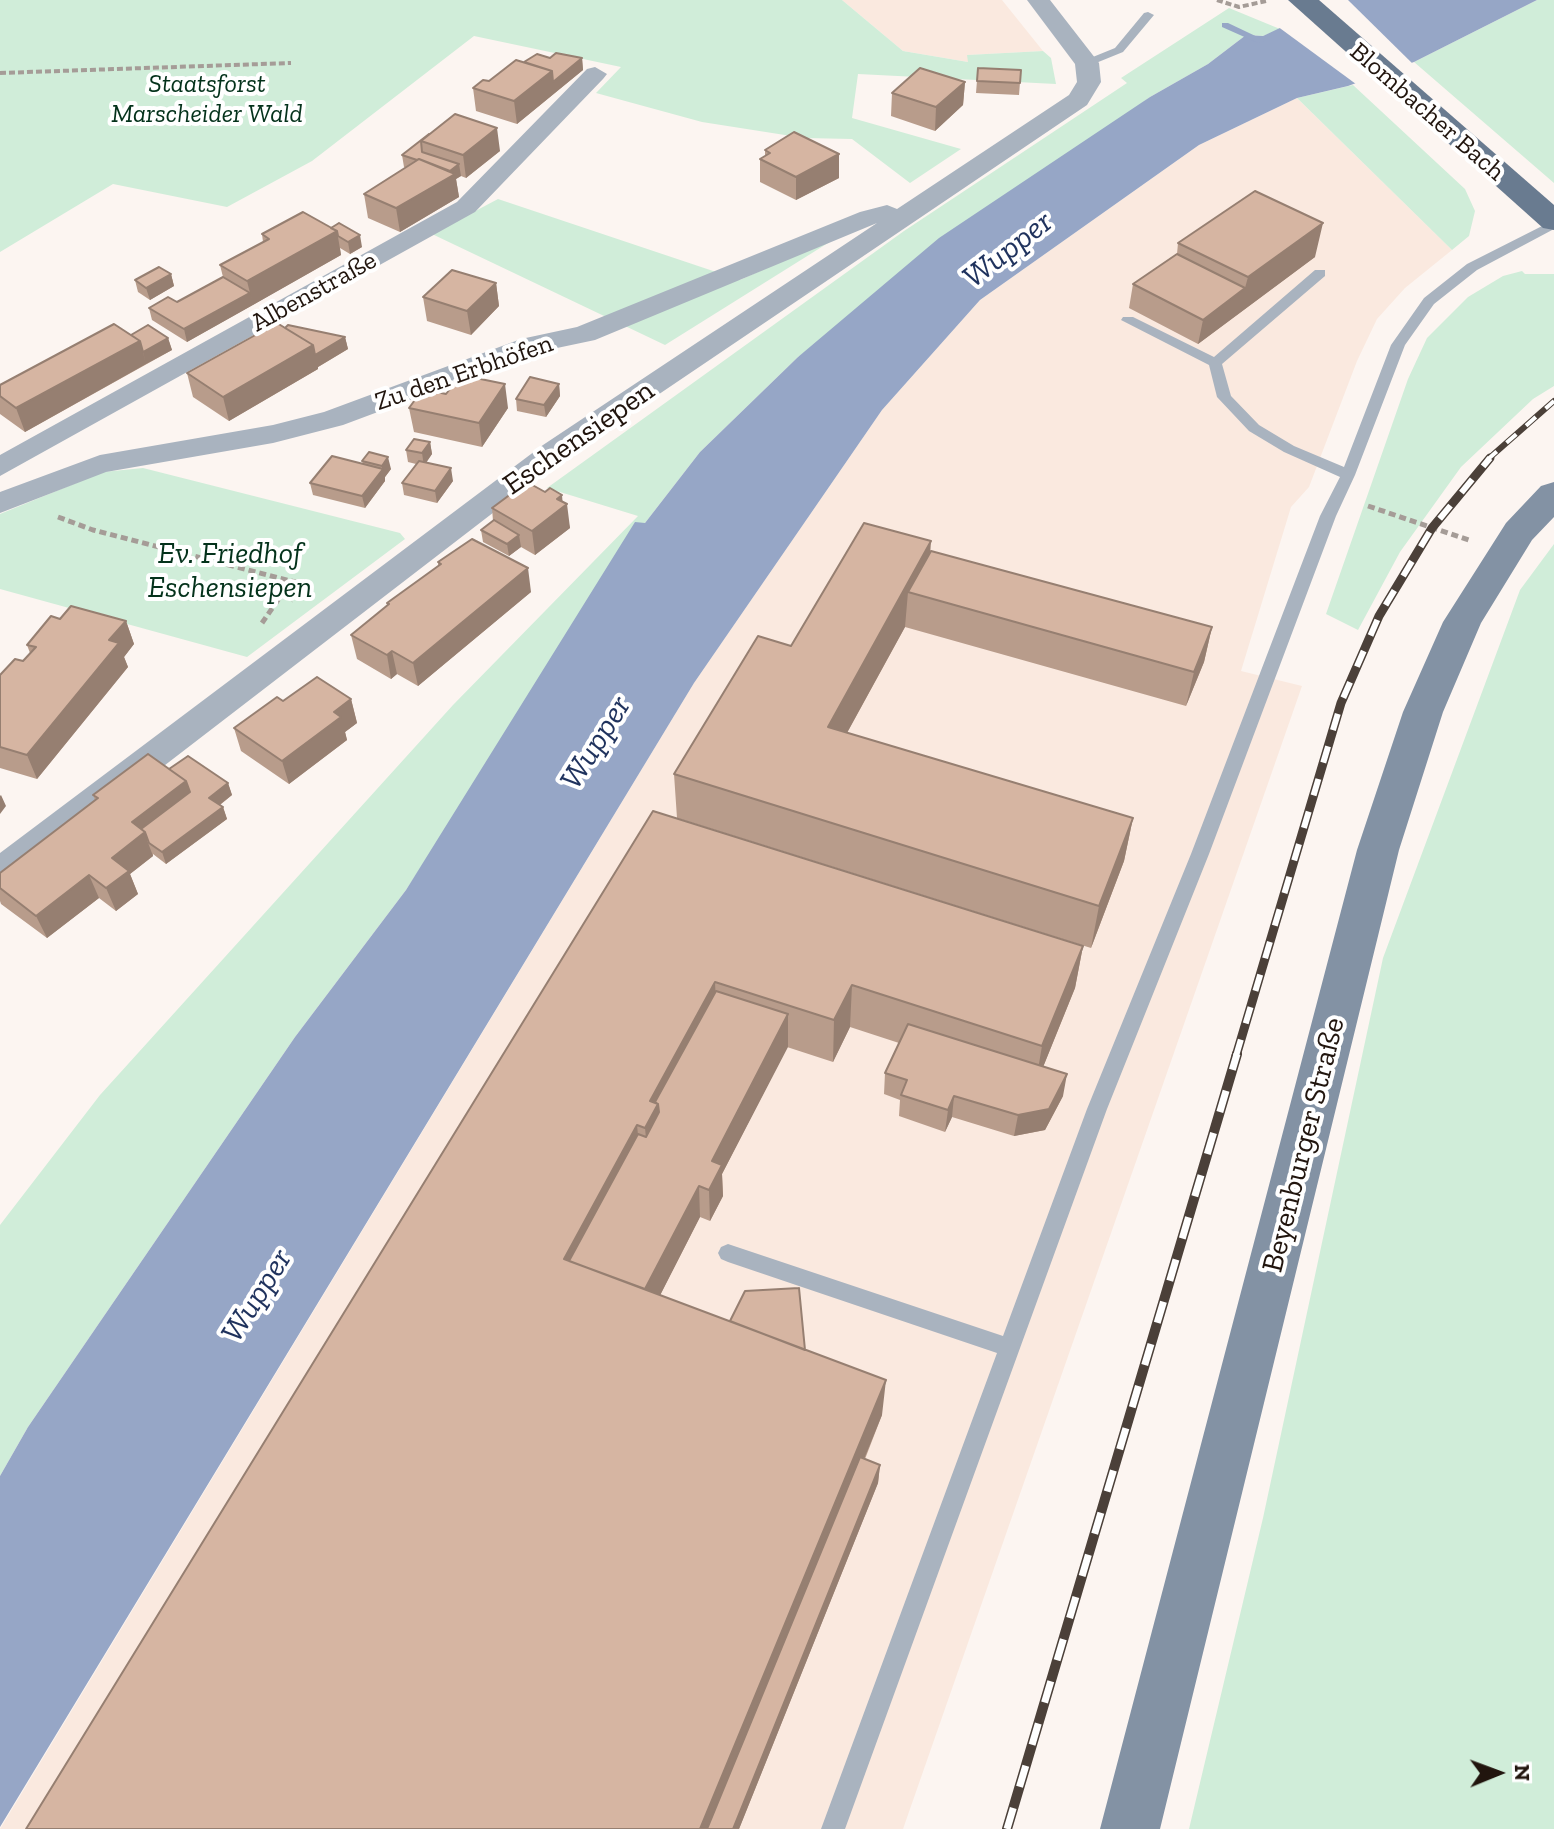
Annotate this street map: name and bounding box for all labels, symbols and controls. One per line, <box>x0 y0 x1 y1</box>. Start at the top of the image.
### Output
street label: Blombacher Bach <box>1343 36 1511 188</box>
park label: Staatsforst Marscheider Wald <box>111 69 303 130</box>
water label: Wupper <box>956 203 1060 297</box>
street label: Albenstraße <box>246 245 382 339</box>
street label: Zu den Erbhöfen <box>371 328 557 418</box>
street label: Eschensiepen <box>497 373 661 503</box>
park label: Ev. Friedhof Eschensiepen <box>148 536 312 606</box>
water label: Wupper <box>552 689 640 797</box>
street label: Beyenburger Straße <box>1255 1014 1353 1276</box>
water label: Wupper <box>213 1242 301 1350</box>
north arrow <box>1458 1733 1538 1813</box>
text: N <box>1509 1764 1536 1781</box>

